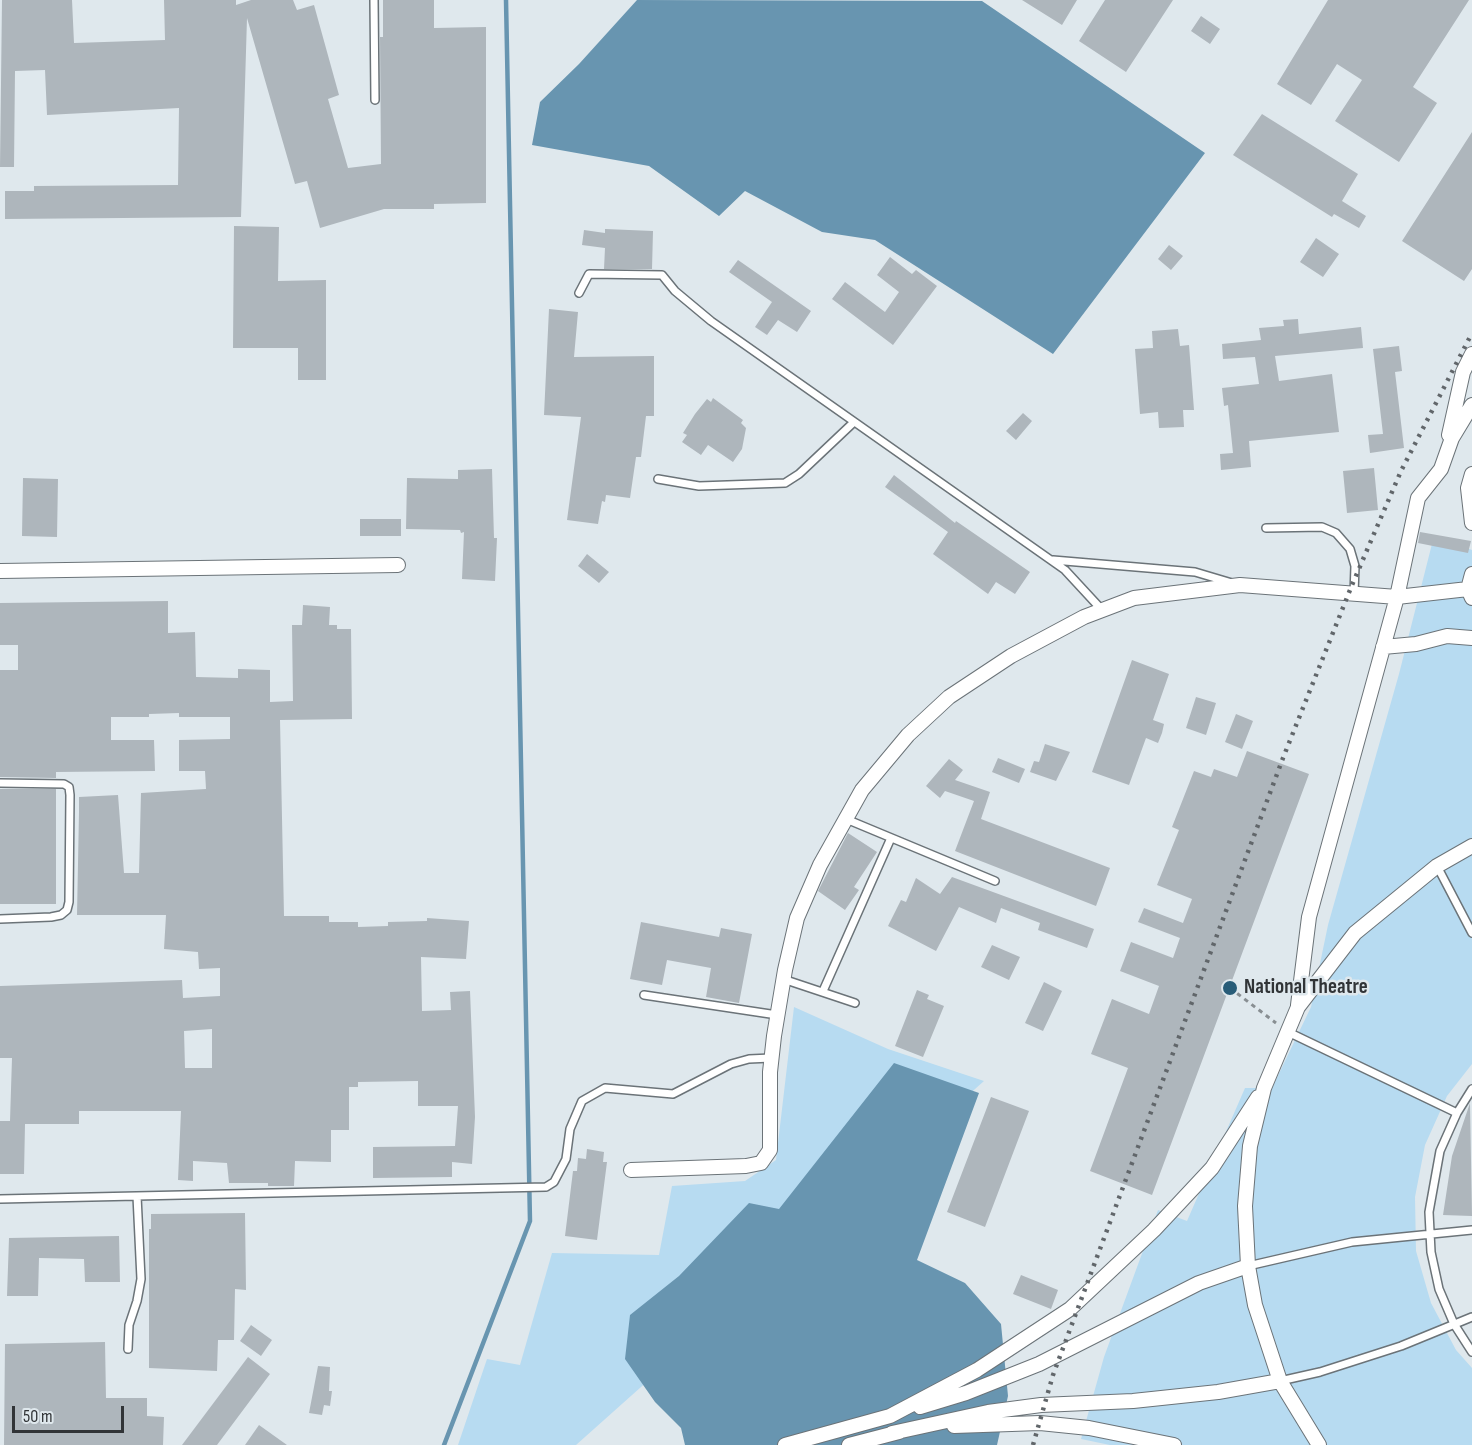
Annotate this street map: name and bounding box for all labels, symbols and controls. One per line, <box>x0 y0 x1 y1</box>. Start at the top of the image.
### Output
place label: National Theatre <box>1244 975 1368 1001</box>
marker: National Theatre <box>1221 979 1239 997</box>
scale bar <box>15 1394 128 1432</box>
text: 50 m <box>23 1406 53 1427</box>

